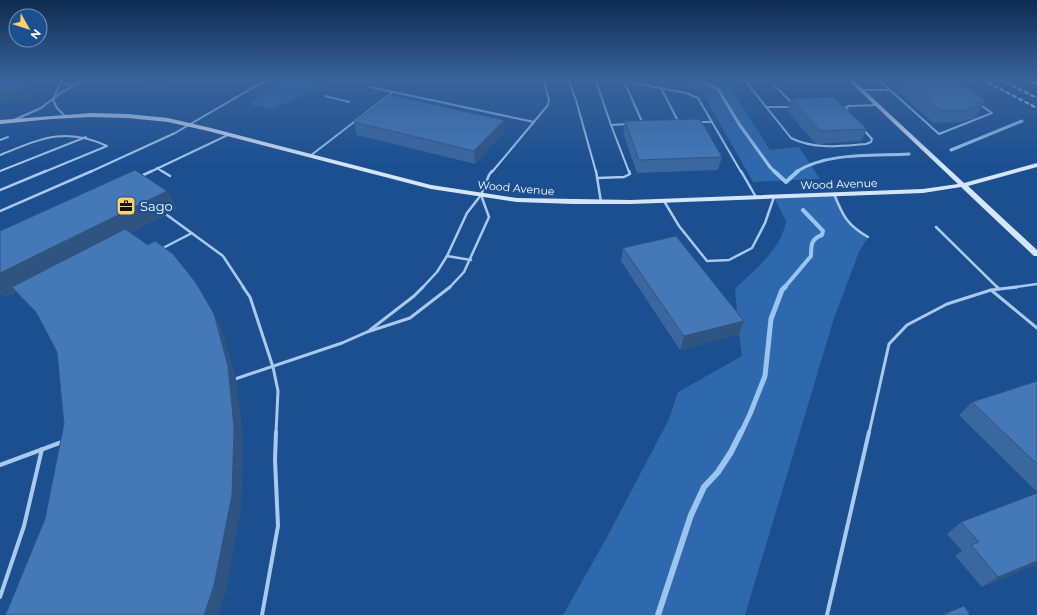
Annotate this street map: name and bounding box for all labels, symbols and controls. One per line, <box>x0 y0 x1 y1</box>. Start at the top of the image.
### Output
north arrow <box>8 8 48 48</box>
text: N <box>28 26 44 42</box>
street label: Wood Avenue <box>800 176 878 192</box>
street label: Wood Avenue <box>477 178 555 198</box>
office icon: Sago <box>115 195 137 217</box>
place label: Sago <box>140 198 173 214</box>

